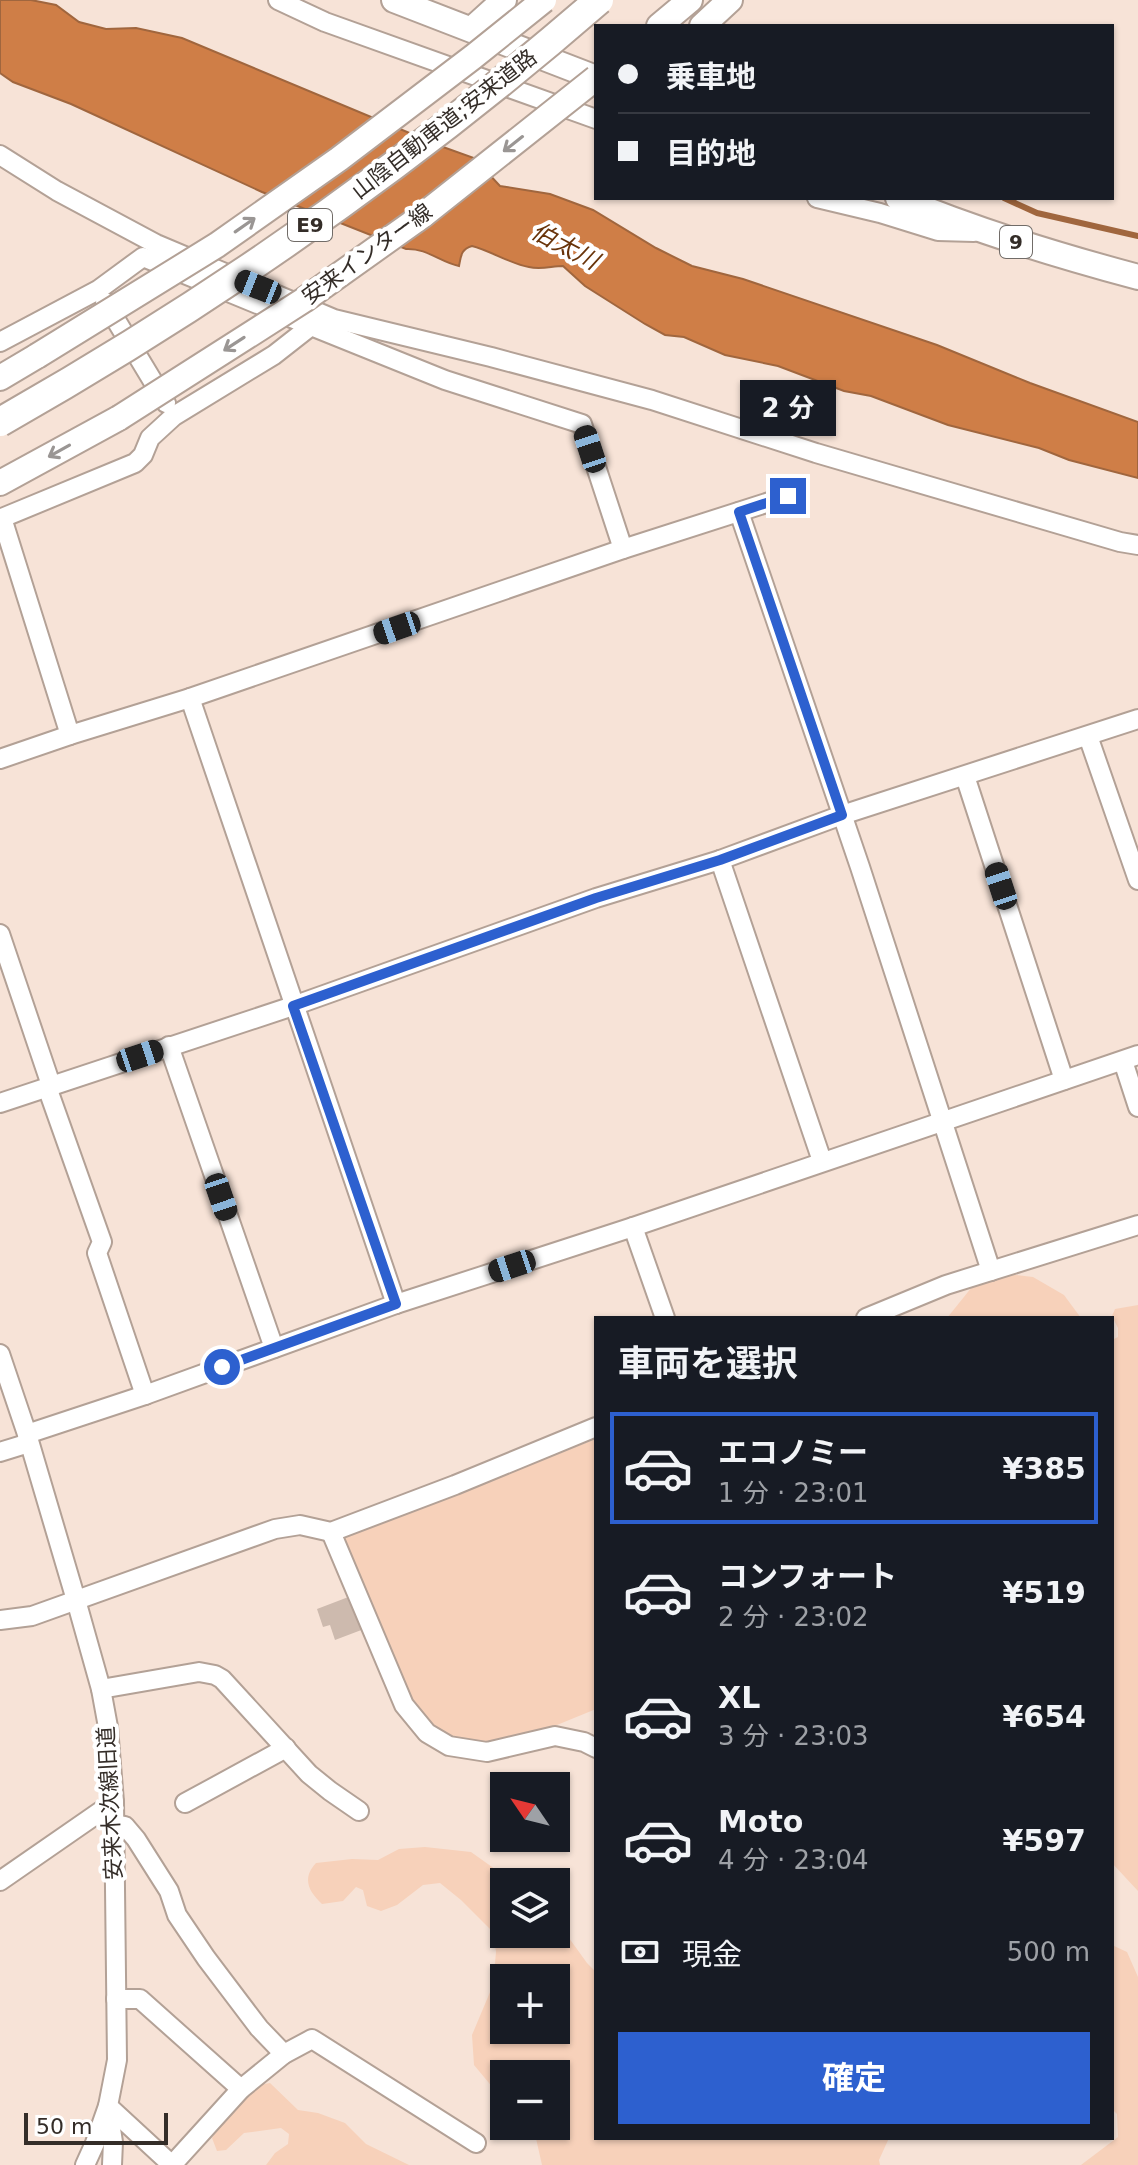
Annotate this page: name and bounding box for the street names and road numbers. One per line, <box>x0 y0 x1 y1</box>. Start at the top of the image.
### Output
street label: 山陰自動車道;安来道路 <box>347 44 541 204</box>
street label: 安来インター線 <box>297 199 437 309</box>
road number: E9 <box>288 209 332 241</box>
road number: 9 <box>1000 226 1032 258</box>
street label: 安来木次線旧道 <box>93 1725 127 1881</box>

